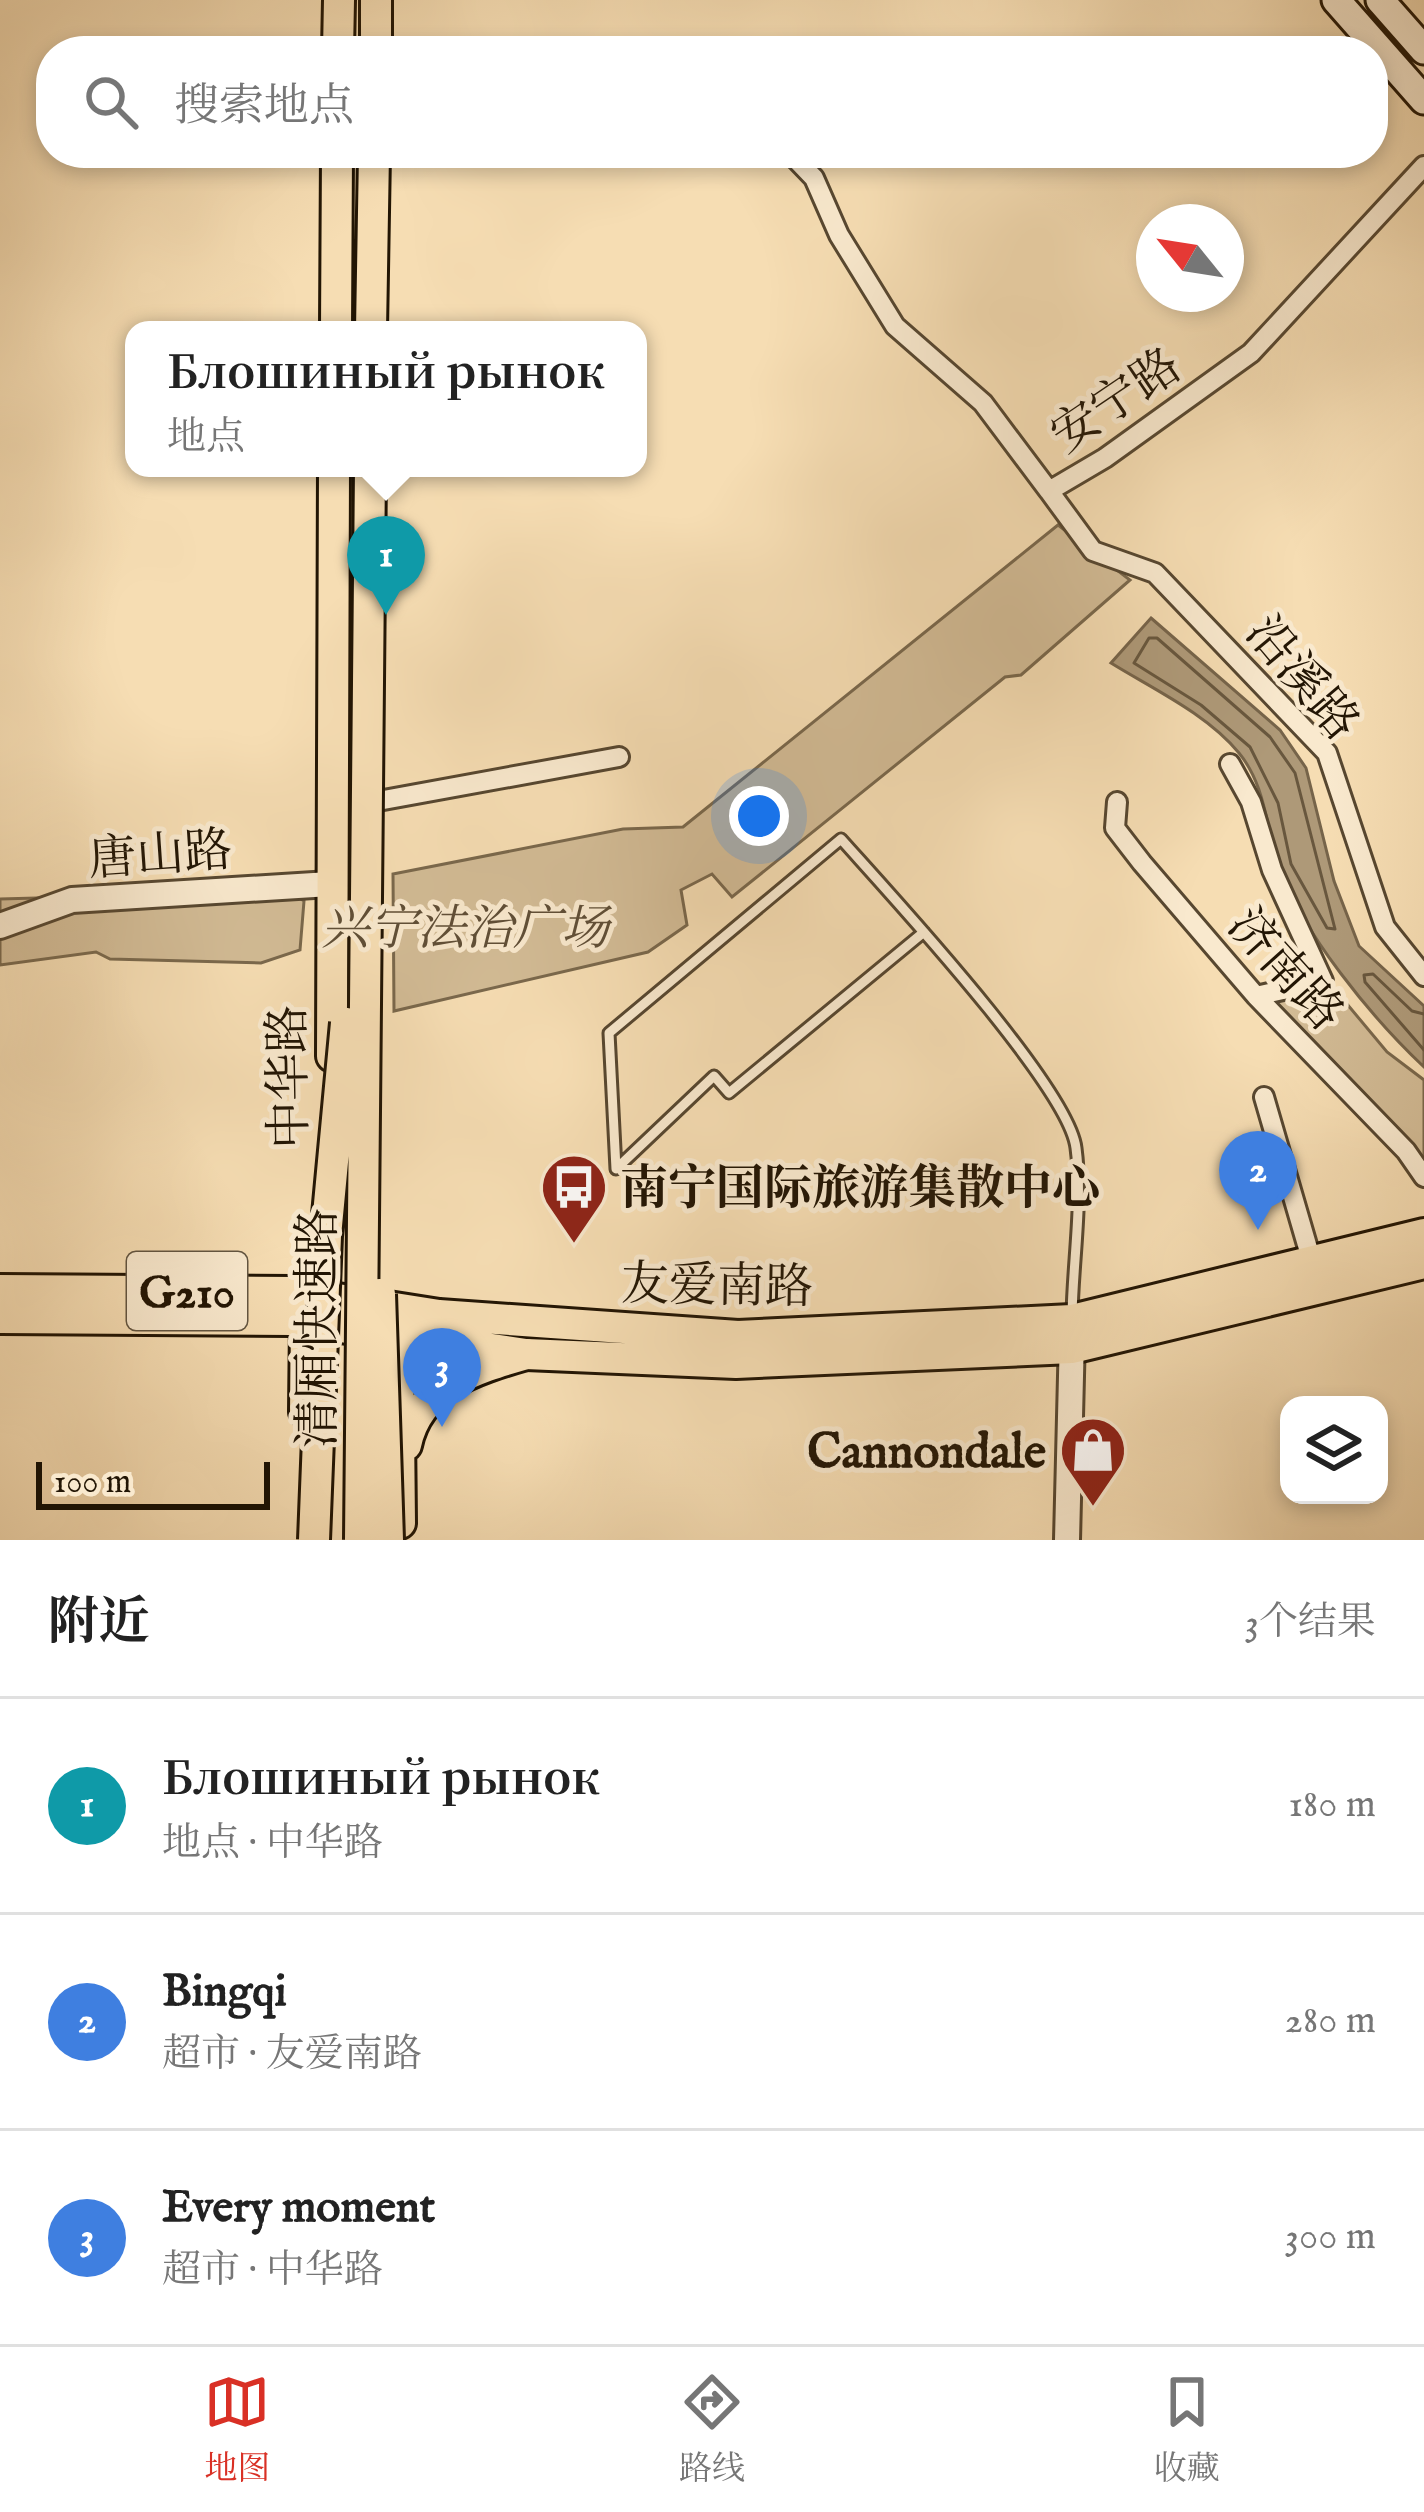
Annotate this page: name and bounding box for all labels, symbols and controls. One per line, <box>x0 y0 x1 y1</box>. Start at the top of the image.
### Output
search box <box>36 36 1388 168</box>
icon: search <box>78 69 144 135</box>
text: 搜索地点 <box>174 79 354 136</box>
north arrow <box>1136 204 1244 312</box>
popup <box>125 321 647 477</box>
street label: 安宁路 <box>1041 337 1194 467</box>
text: Блошиный рынок <box>167 347 605 404</box>
text: 地点 <box>167 414 245 463</box>
pin: 1 <box>347 516 425 615</box>
street label: 沿溪路 <box>1232 605 1370 754</box>
your location <box>729 786 789 846</box>
street label: 唐山路 <box>86 822 234 892</box>
street label: 济南路 <box>1214 897 1355 1044</box>
park label: 兴宁法治广场 <box>321 901 613 961</box>
street label: 中华路 <box>260 1004 322 1149</box>
pin: 2 <box>1219 1131 1297 1230</box>
bus stop icon: 南宁国际旅游集散中心 <box>539 1152 609 1246</box>
place label: 南宁国际旅游集散中心 <box>620 1161 1100 1221</box>
street label: 清厢快速路 <box>290 1208 350 1448</box>
road number: G210 <box>127 1252 247 1330</box>
street label: 友爱南路 <box>620 1256 813 1320</box>
pin: 3 <box>403 1328 481 1427</box>
map controls <box>1280 1396 1388 1504</box>
button: layers <box>1280 1396 1388 1504</box>
shop icon: Cannondale <box>1058 1415 1128 1509</box>
place label: Cannondale <box>807 1424 1046 1484</box>
scale bar <box>36 1456 270 1509</box>
text: 100 m <box>54 1462 131 1504</box>
text: 附近 <box>48 1592 150 1657</box>
text: 3个结果 <box>1244 1599 1376 1648</box>
text: Блошиный рынок <box>162 1753 600 1810</box>
text: 1 <box>80 1781 94 1830</box>
text: 180 m <box>1288 1781 1376 1830</box>
text: 地点 · 中华路 <box>162 1820 383 1869</box>
text: Bingqi <box>162 1964 287 2021</box>
text: 2 <box>78 1997 96 2046</box>
text: 280 m <box>1285 1997 1376 2046</box>
text: 超市 · 友爱南路 <box>162 2031 422 2080</box>
text: Every moment <box>162 2180 435 2237</box>
text: 3 <box>80 2213 94 2262</box>
text: 300 m <box>1284 2213 1376 2262</box>
text: 超市 · 中华路 <box>162 2247 383 2296</box>
tab: 地图 <box>204 2369 270 2491</box>
tab: 路线 <box>679 2369 745 2491</box>
tab: 收藏 <box>1154 2369 1220 2491</box>

